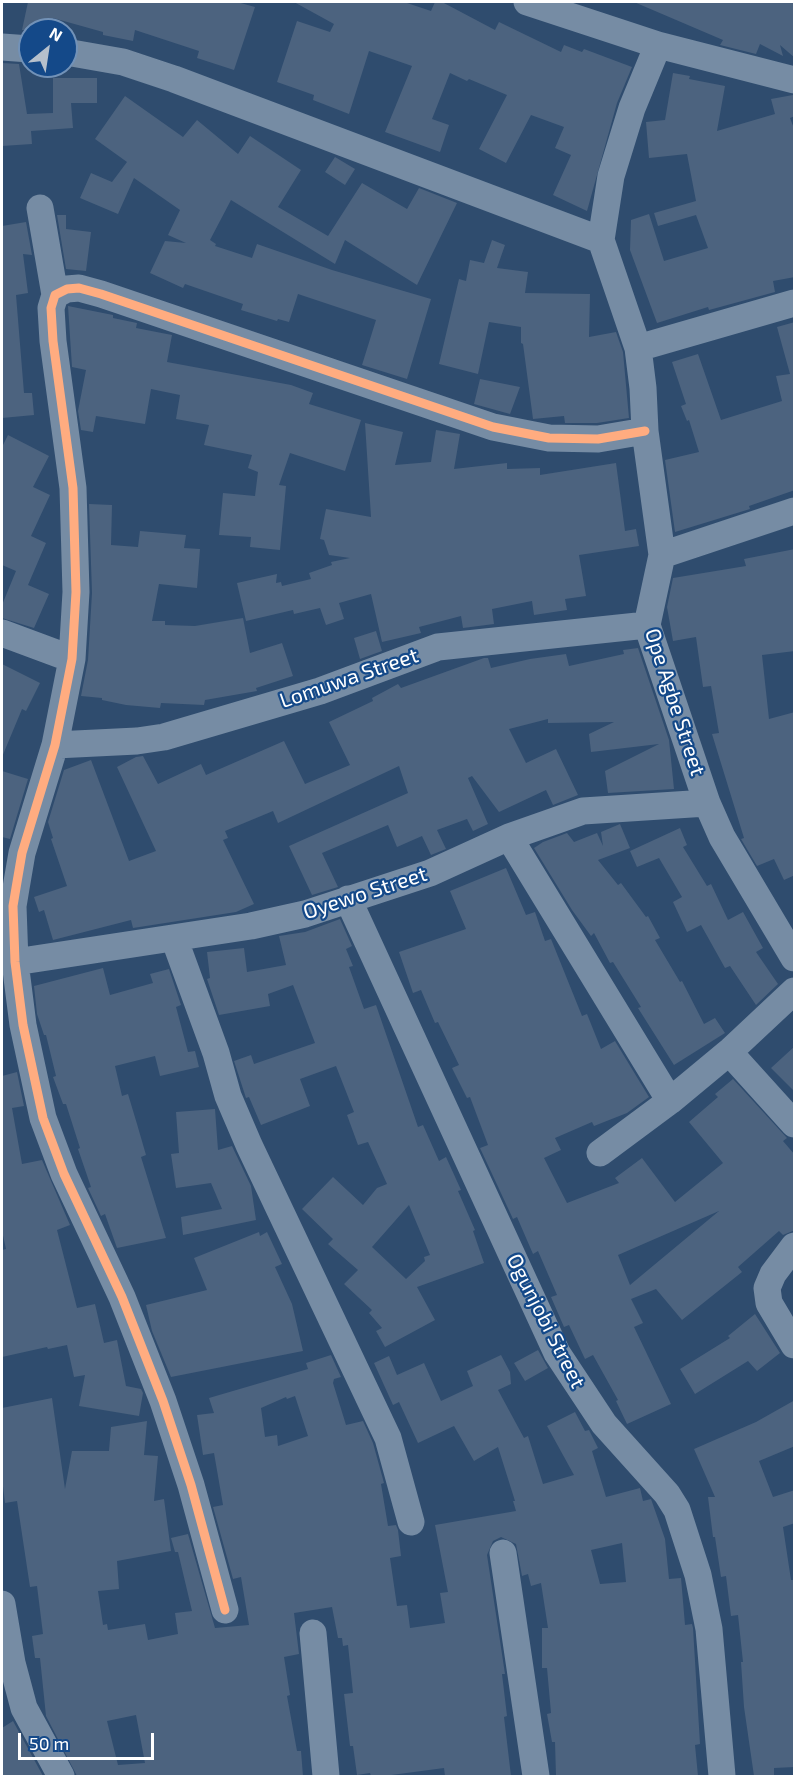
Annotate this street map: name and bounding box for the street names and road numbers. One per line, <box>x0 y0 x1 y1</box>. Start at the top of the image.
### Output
street label: Ope Agbe Street <box>639 625 711 779</box>
street label: Lomuwa Street <box>276 643 422 713</box>
street label: Oyewo Street <box>300 861 430 925</box>
street label: Ogunjobi Street <box>501 1250 591 1392</box>

